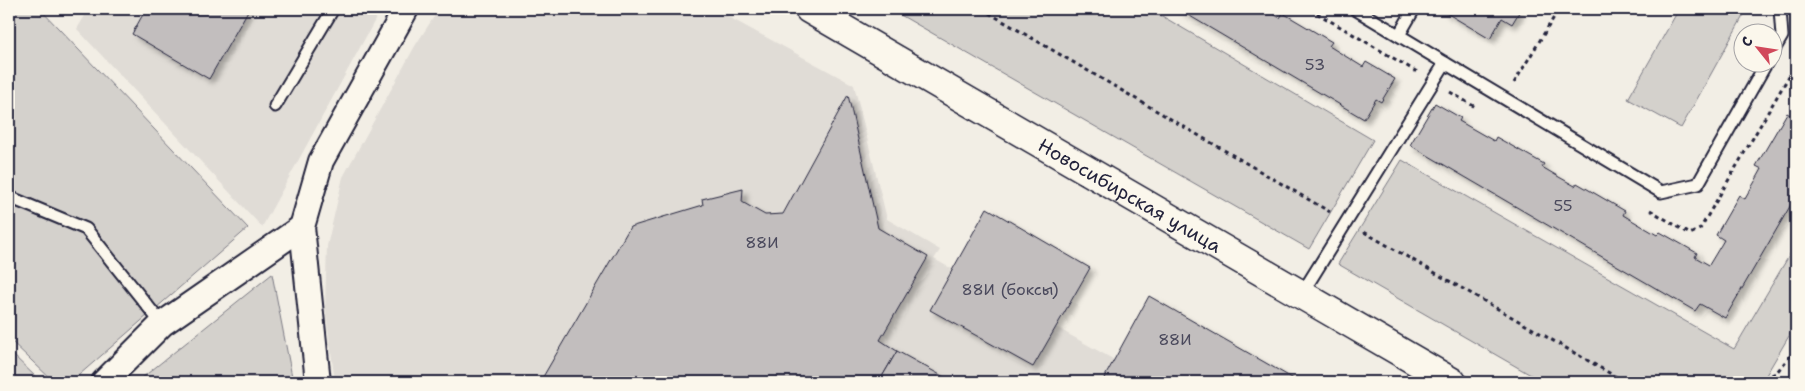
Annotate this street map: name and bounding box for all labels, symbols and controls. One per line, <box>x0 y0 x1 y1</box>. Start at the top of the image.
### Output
north arrow <box>1732 22 1782 72</box>
text: С <box>1737 33 1757 50</box>
house number: 53 <box>1305 54 1325 75</box>
street label: Новосибирская улица <box>1033 133 1226 259</box>
house number: 55 <box>1553 195 1573 216</box>
house number: 88И <box>745 232 779 253</box>
house number: 88И (боксы) <box>962 279 1058 300</box>
house number: 88И <box>1158 329 1192 350</box>

